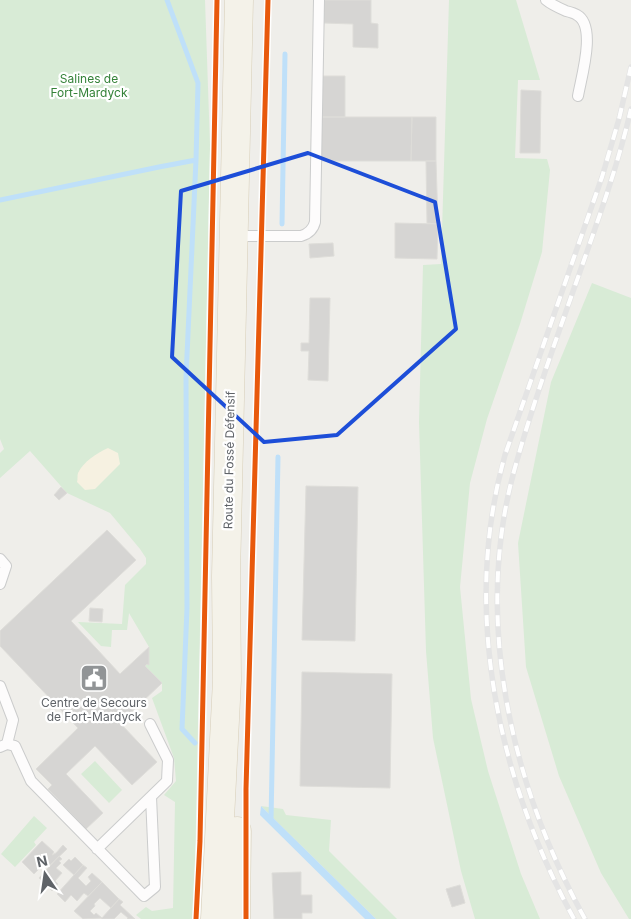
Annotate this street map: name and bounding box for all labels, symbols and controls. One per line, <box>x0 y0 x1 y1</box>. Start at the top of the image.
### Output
park label: Salines de Fort-Mardyck <box>51 71 128 100</box>
street label: Route du Fossé Défensif <box>220 390 238 529</box>
public building icon: Centre de Secours de Fort-Mardyck <box>79 663 109 693</box>
place label: Centre de Secours de Fort-Mardyck <box>41 695 147 724</box>
north arrow <box>20 849 70 899</box>
text: N <box>35 851 49 870</box>

